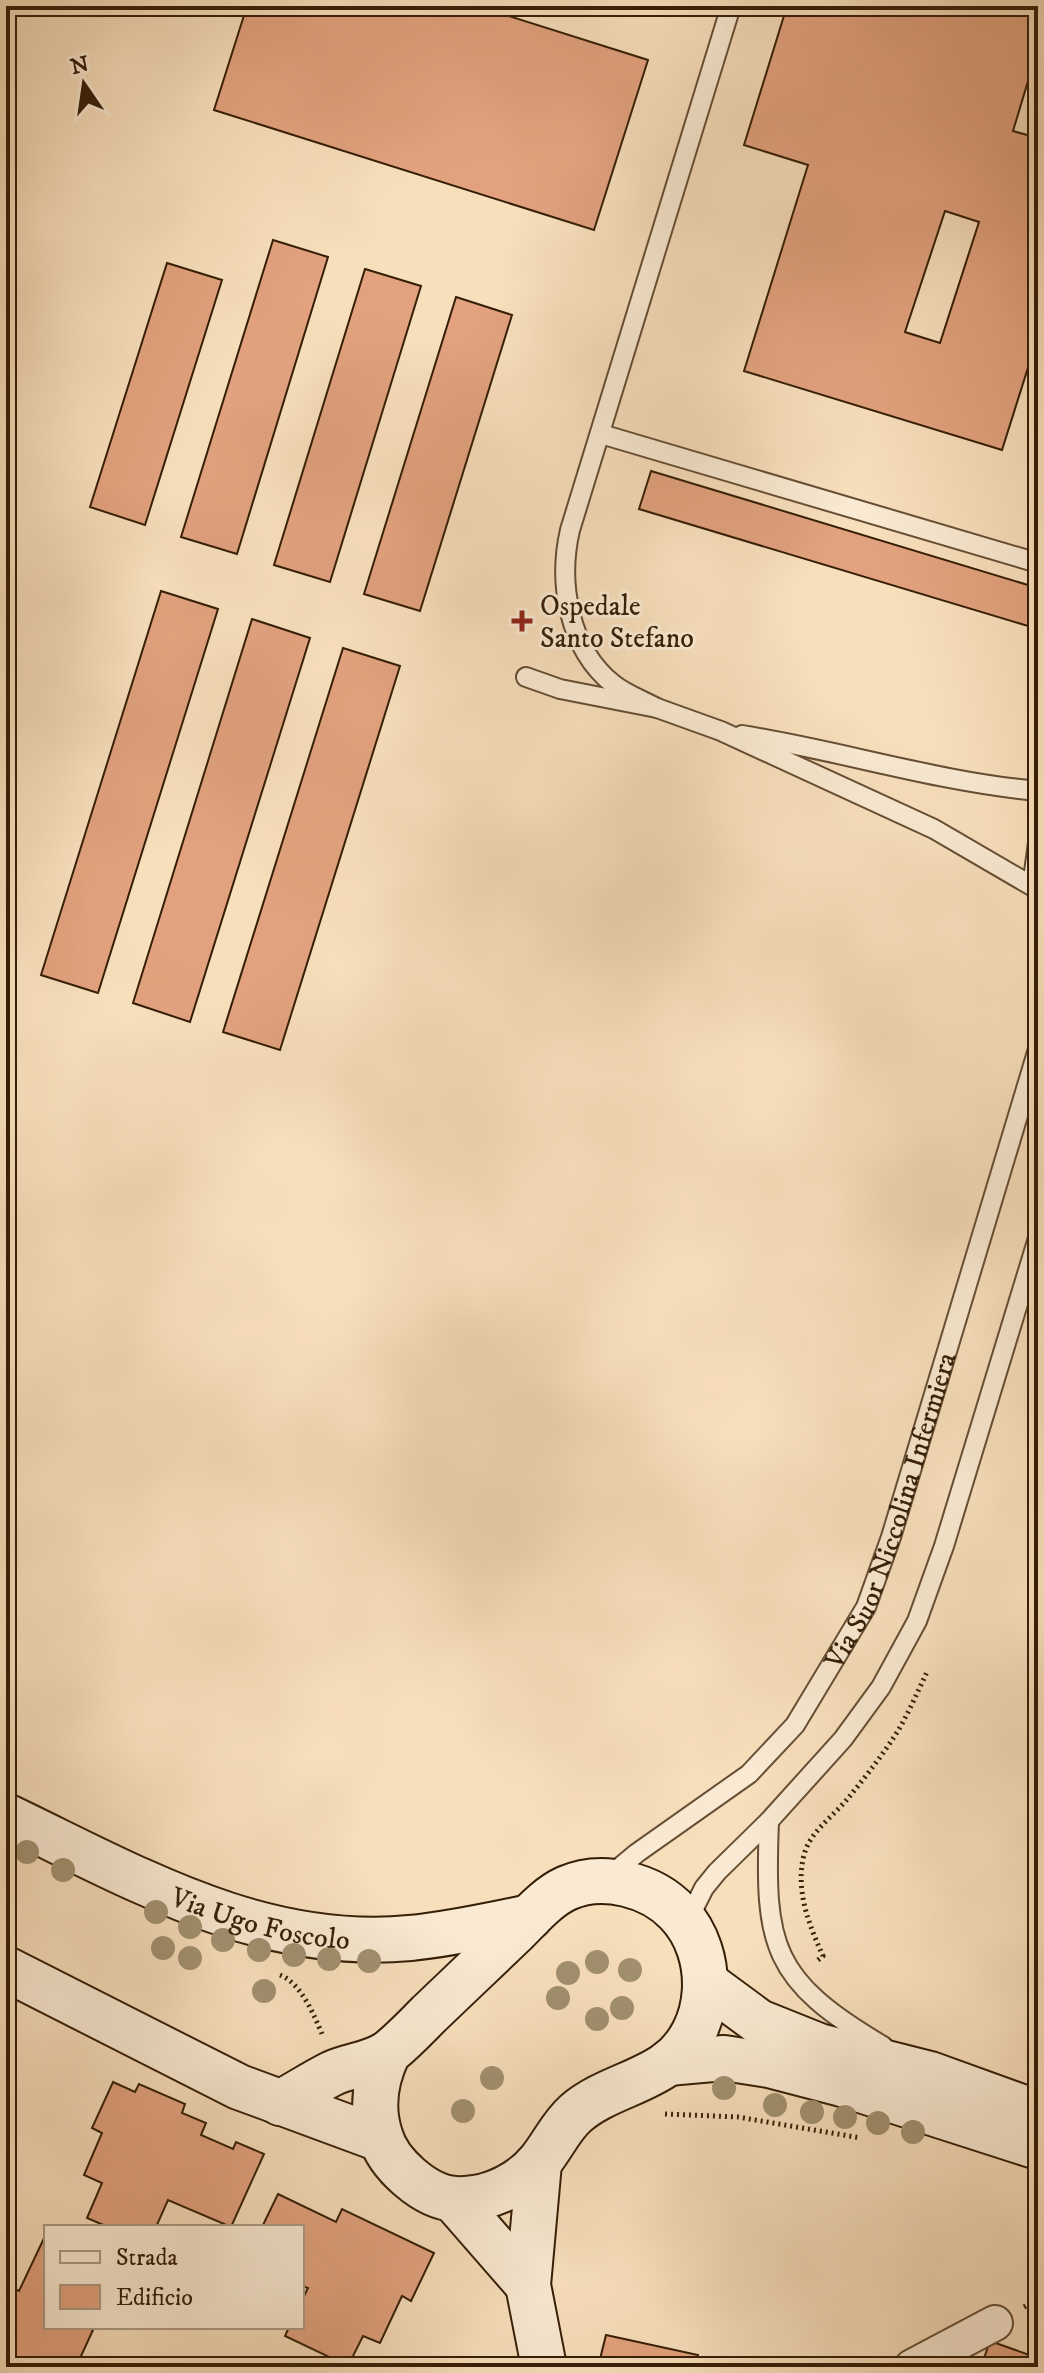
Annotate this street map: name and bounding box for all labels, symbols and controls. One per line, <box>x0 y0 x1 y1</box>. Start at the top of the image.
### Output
north arrow <box>44 44 124 124</box>
text: N <box>68 51 92 81</box>
place label: Ospedale Santo Stefano <box>540 589 694 656</box>
marker: Ospedale Santo Stefano <box>511 610 533 632</box>
street label: Via Suor Niccolina Infermiera <box>816 1348 965 1677</box>
street label: Via Ugo Foscolo <box>165 1879 351 1958</box>
legend <box>44 2225 304 2329</box>
text: Strada <box>116 2243 178 2273</box>
text: Edificio <box>116 2283 193 2313</box>

